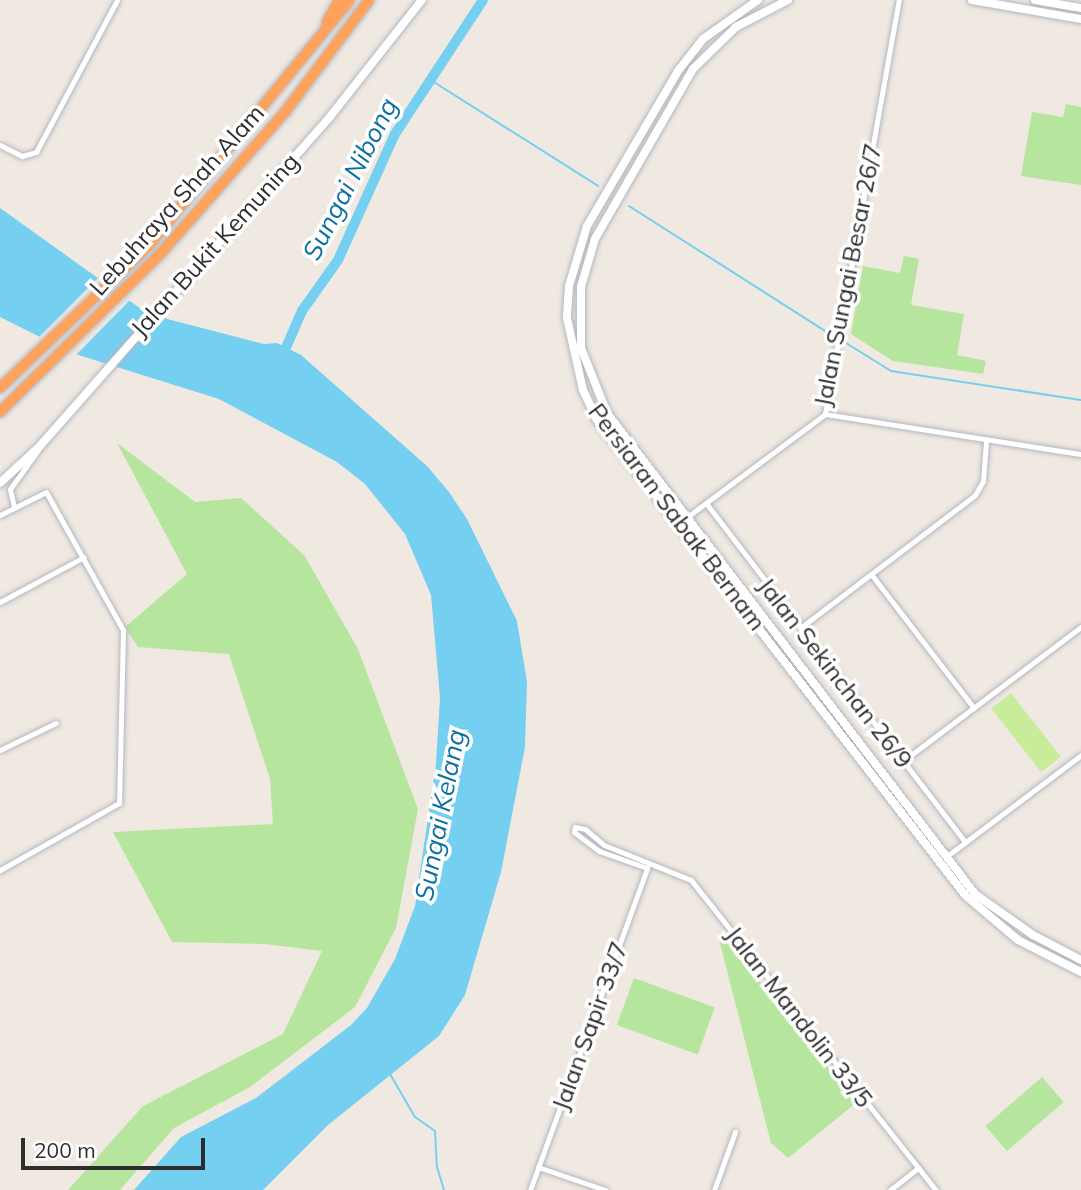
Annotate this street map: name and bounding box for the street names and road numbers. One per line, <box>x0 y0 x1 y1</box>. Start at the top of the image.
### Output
street label: Lebuhraya Shah Alam <box>84 99 270 301</box>
street label: Jalan Sungai Besar 26/7 <box>808 141 888 409</box>
street label: Jalan Bukit Kemuning <box>125 147 305 343</box>
street label: Persiaran Sabak Bernam <box>582 398 772 636</box>
street label: Jalan Sekinchan 26/9 <box>752 572 918 774</box>
street label: Jalan Mandolin 33/5 <box>719 921 879 1113</box>
street label: Jalan Sapir 33/7 <box>546 938 634 1114</box>

